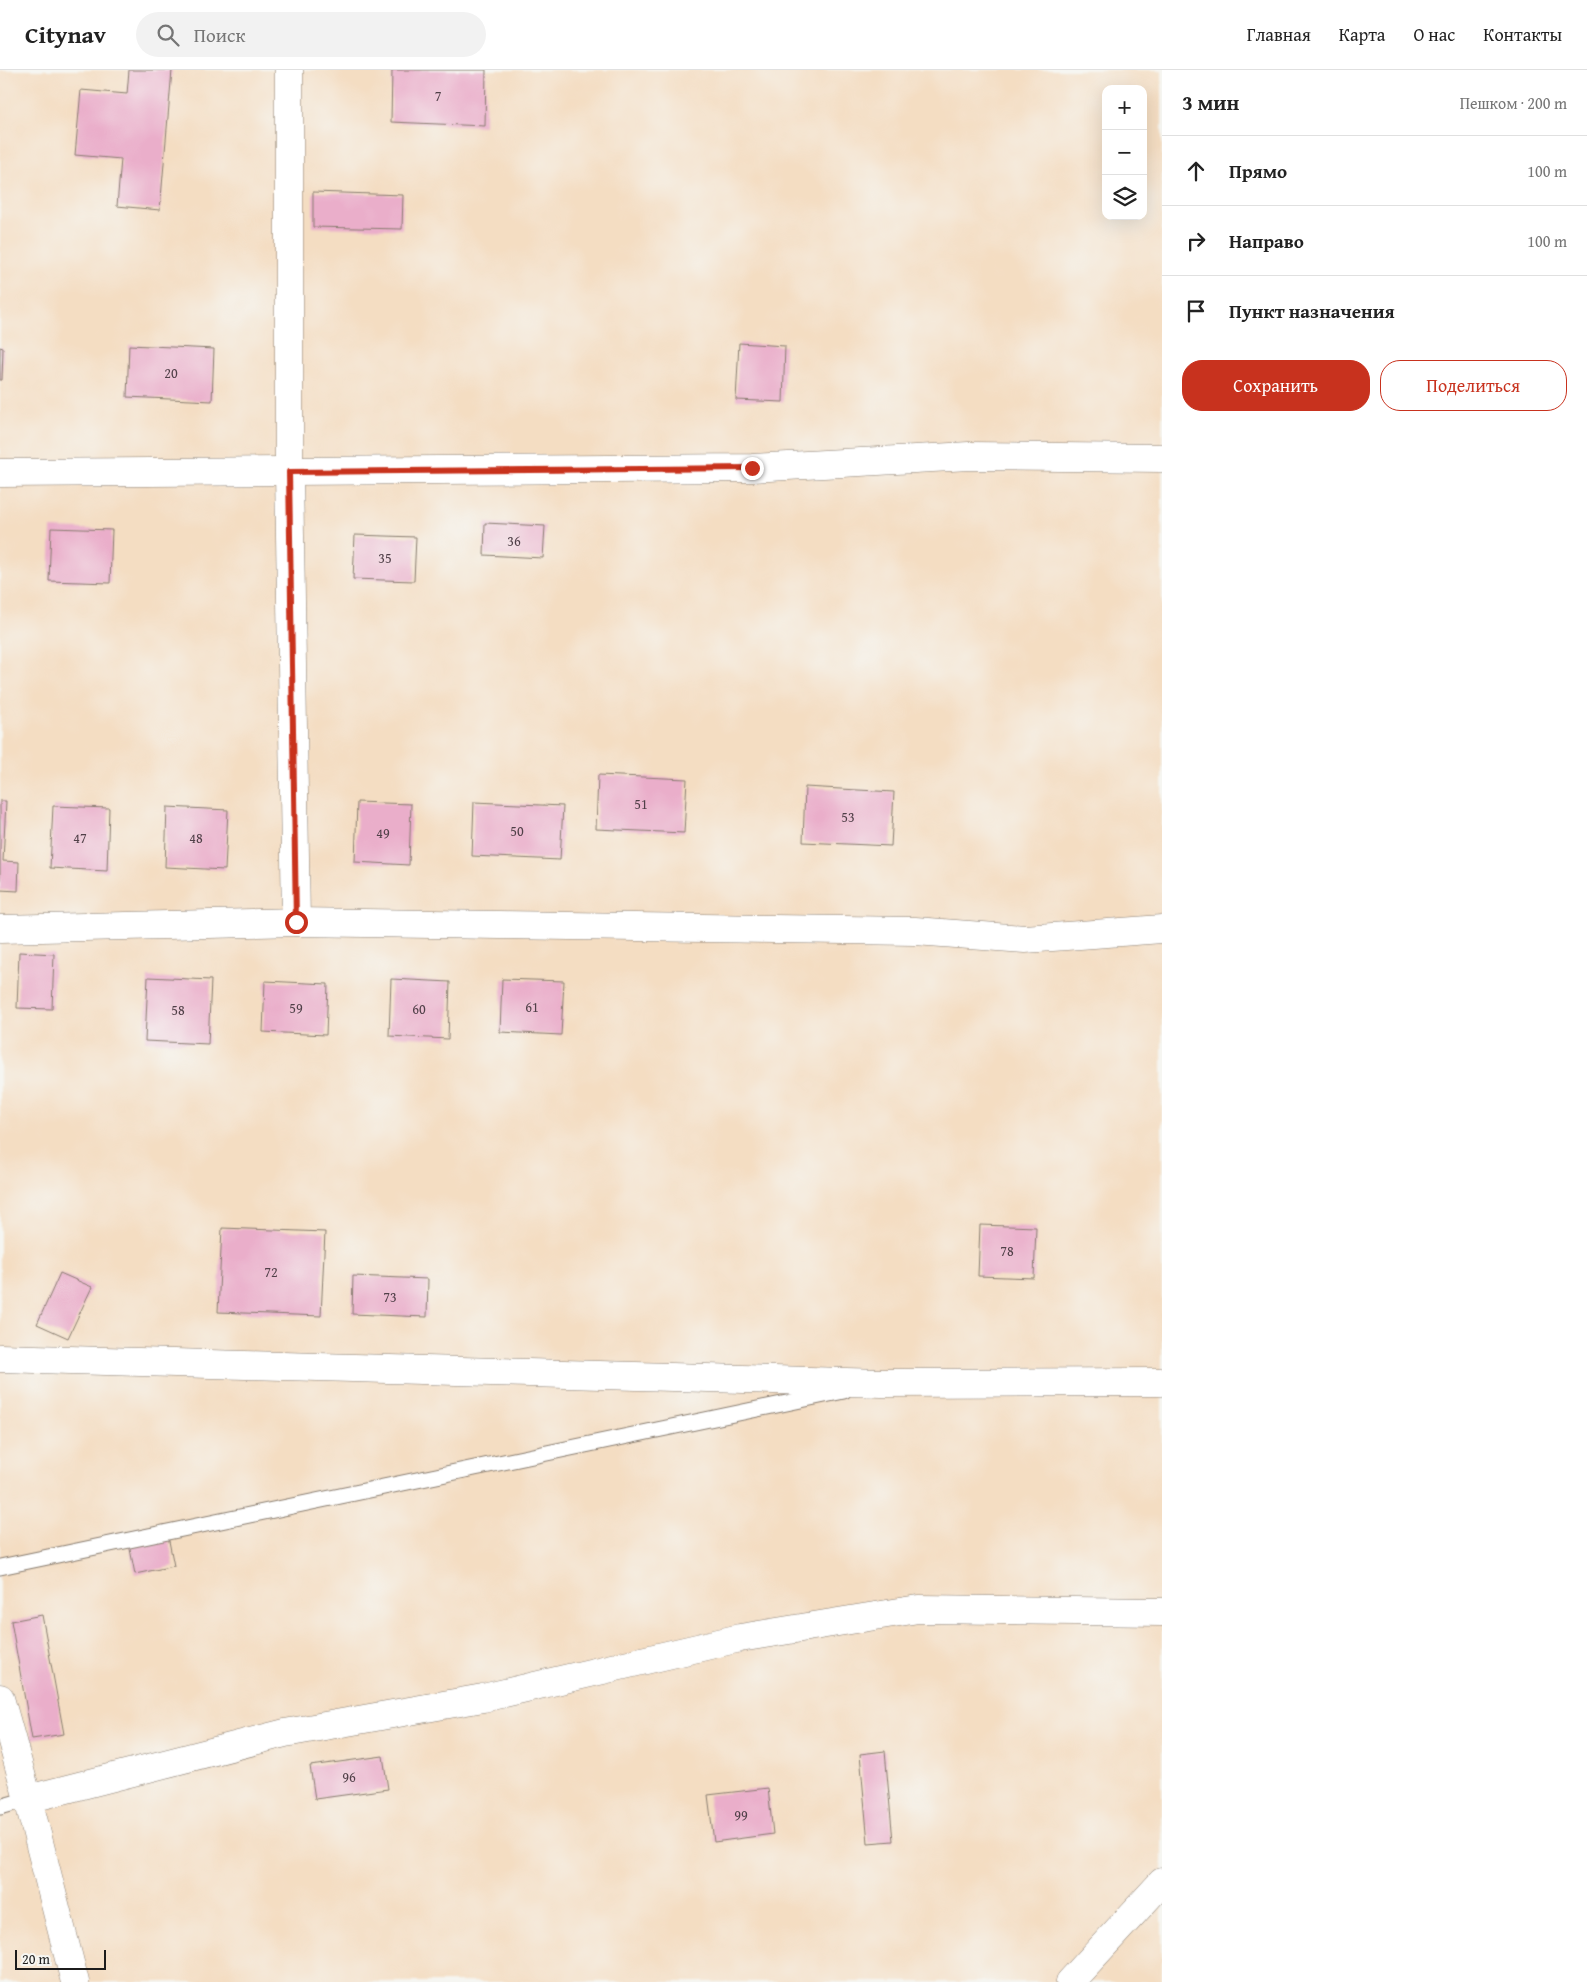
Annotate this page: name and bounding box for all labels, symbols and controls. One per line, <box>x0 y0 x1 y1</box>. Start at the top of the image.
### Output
search box <box>136 12 486 57</box>
text: Citynav <box>25 17 106 52</box>
icon: search <box>154 21 182 49</box>
text: Поиск <box>194 21 245 49</box>
text: Главная <box>1247 21 1311 48</box>
text: Карта <box>1339 21 1385 48</box>
text: О нас <box>1413 21 1455 48</box>
text: Контакты <box>1483 21 1562 48</box>
map controls <box>1102 85 1147 220</box>
button: + <box>1102 85 1147 130</box>
house number: 7 <box>435 86 442 106</box>
text: 3 мин <box>1182 87 1239 118</box>
text: Пешком · 200 m <box>1460 91 1567 115</box>
button: − <box>1102 130 1147 175</box>
icon: ahead <box>1182 157 1210 185</box>
text: Прямо <box>1229 157 1287 185</box>
text: 100 m <box>1527 159 1567 183</box>
button: layers <box>1102 175 1147 220</box>
icon: right <box>1182 227 1210 255</box>
text: Направо <box>1229 227 1304 255</box>
text: 100 m <box>1527 229 1567 253</box>
icon: arrive <box>1182 297 1210 325</box>
text: Пункт назначения <box>1229 297 1395 325</box>
button: Сохранить <box>1182 360 1370 411</box>
button: Поделиться <box>1380 360 1567 411</box>
house number: 20 <box>164 363 178 383</box>
route end <box>741 457 764 480</box>
house number: 36 <box>507 531 521 551</box>
house number: 35 <box>378 548 392 568</box>
house number: 51 <box>634 794 648 814</box>
house number: 53 <box>841 807 855 827</box>
house number: 50 <box>510 821 524 841</box>
house number: 49 <box>376 823 390 843</box>
house number: 47 <box>73 828 87 848</box>
house number: 48 <box>189 828 203 848</box>
route start <box>285 911 308 934</box>
house number: 61 <box>525 997 539 1017</box>
house number: 59 <box>289 998 303 1018</box>
house number: 60 <box>412 999 426 1019</box>
house number: 58 <box>171 1000 185 1020</box>
house number: 78 <box>1000 1241 1014 1261</box>
house number: 72 <box>264 1262 278 1282</box>
house number: 73 <box>383 1287 397 1307</box>
house number: 96 <box>342 1767 356 1787</box>
house number: 99 <box>734 1805 748 1825</box>
scale bar <box>15 1947 106 1970</box>
text: 20 m <box>22 1949 50 1969</box>

